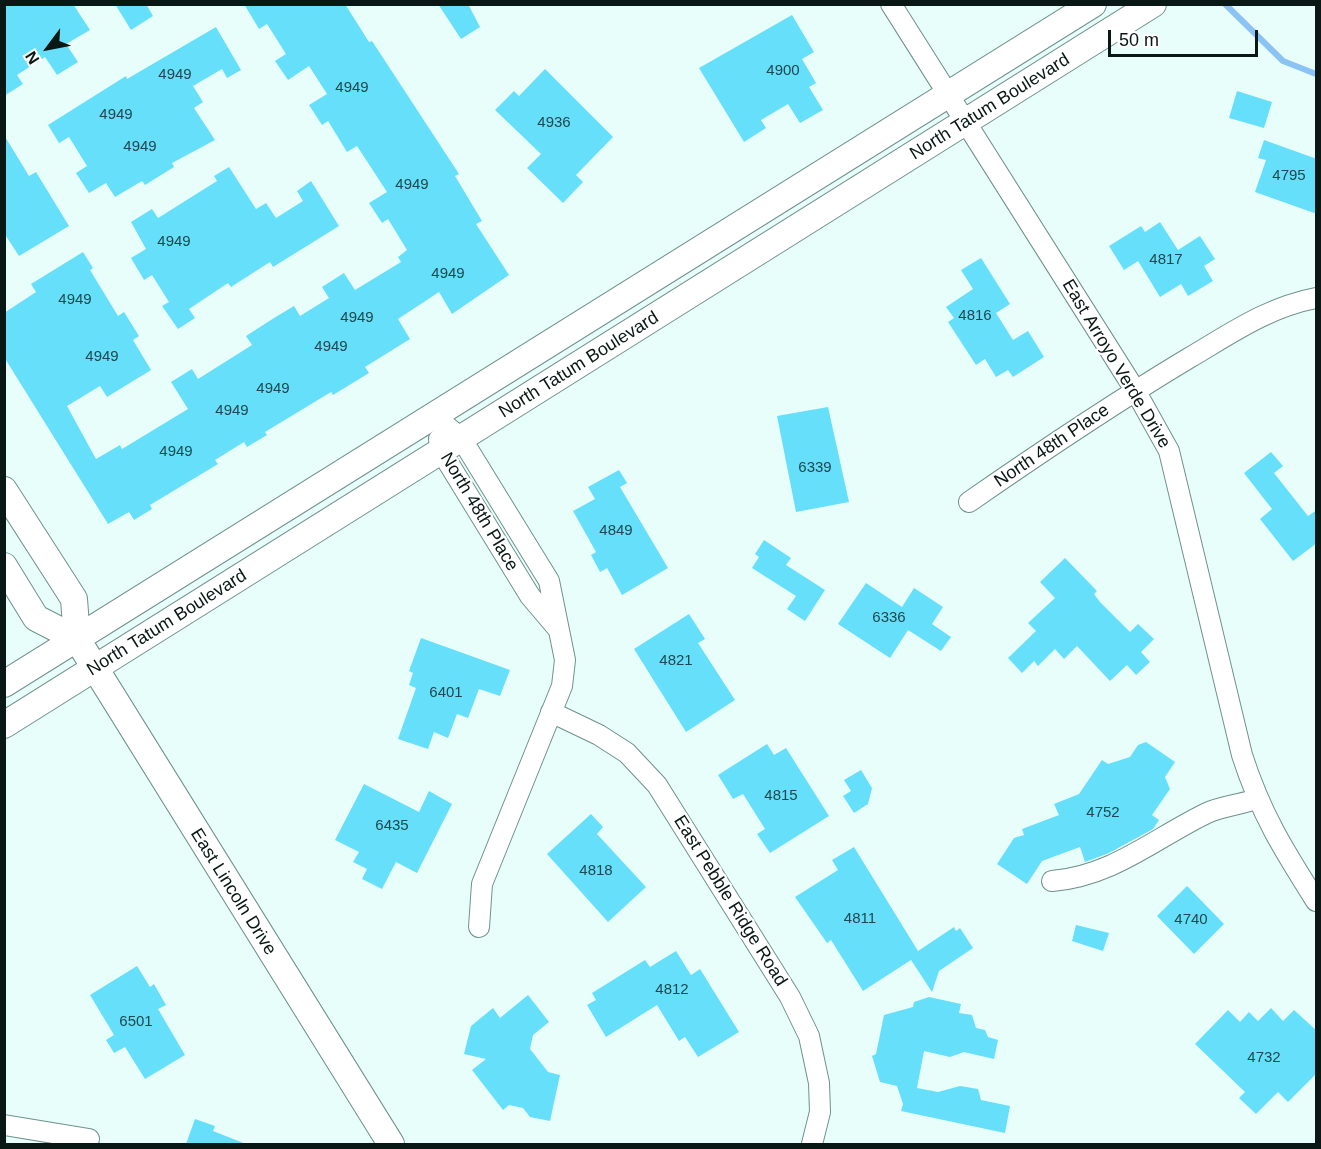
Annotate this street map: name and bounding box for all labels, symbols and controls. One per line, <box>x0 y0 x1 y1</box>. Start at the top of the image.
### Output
north arrow <box>18 18 78 78</box>
scale bar <box>1111 18 1261 56</box>
text: 50 m <box>1119 30 1159 50</box>
text: N <box>22 48 43 67</box>
street label: North Tatum Boulevard <box>906 49 1074 165</box>
house number: 4900 <box>766 62 800 80</box>
house number: 4949 <box>158 66 192 84</box>
house number: 4949 <box>335 79 369 97</box>
house number: 4949 <box>99 106 133 124</box>
house number: 4936 <box>537 114 571 132</box>
house number: 4949 <box>123 138 157 156</box>
house number: 4795 <box>1272 167 1306 185</box>
house number: 4949 <box>395 176 429 194</box>
house number: 4949 <box>157 233 191 251</box>
house number: 4817 <box>1149 251 1183 269</box>
house number: 4949 <box>431 265 465 283</box>
street label: East Arroyo Verde Drive <box>1057 276 1175 452</box>
house number: 4949 <box>58 291 92 309</box>
street label: North Tatum Boulevard <box>495 307 663 423</box>
house number: 4816 <box>958 307 992 325</box>
house number: 4949 <box>340 309 374 327</box>
house number: 4949 <box>314 338 348 356</box>
house number: 4949 <box>85 348 119 366</box>
house number: 4949 <box>256 380 290 398</box>
street label: North 48th Place <box>990 400 1114 492</box>
house number: 4949 <box>215 402 249 420</box>
house number: 4949 <box>159 443 193 461</box>
street label: North 48th Place <box>435 449 523 575</box>
house number: 6339 <box>798 459 832 477</box>
house number: 4849 <box>599 522 633 540</box>
street label: North Tatum Boulevard <box>83 565 251 681</box>
house number: 6336 <box>872 609 906 627</box>
house number: 4821 <box>659 652 693 670</box>
house number: 6401 <box>429 684 463 702</box>
house number: 4815 <box>764 787 798 805</box>
house number: 4752 <box>1086 804 1120 822</box>
street label: East Pebble Ridge Road <box>669 812 791 990</box>
house number: 6435 <box>375 817 409 835</box>
street label: East Lincoln Drive <box>185 825 281 959</box>
house number: 4818 <box>579 862 613 880</box>
house number: 4811 <box>844 910 876 928</box>
house number: 4740 <box>1174 911 1208 929</box>
house number: 4812 <box>655 981 689 999</box>
house number: 6501 <box>119 1013 153 1031</box>
house number: 4732 <box>1247 1049 1281 1067</box>

